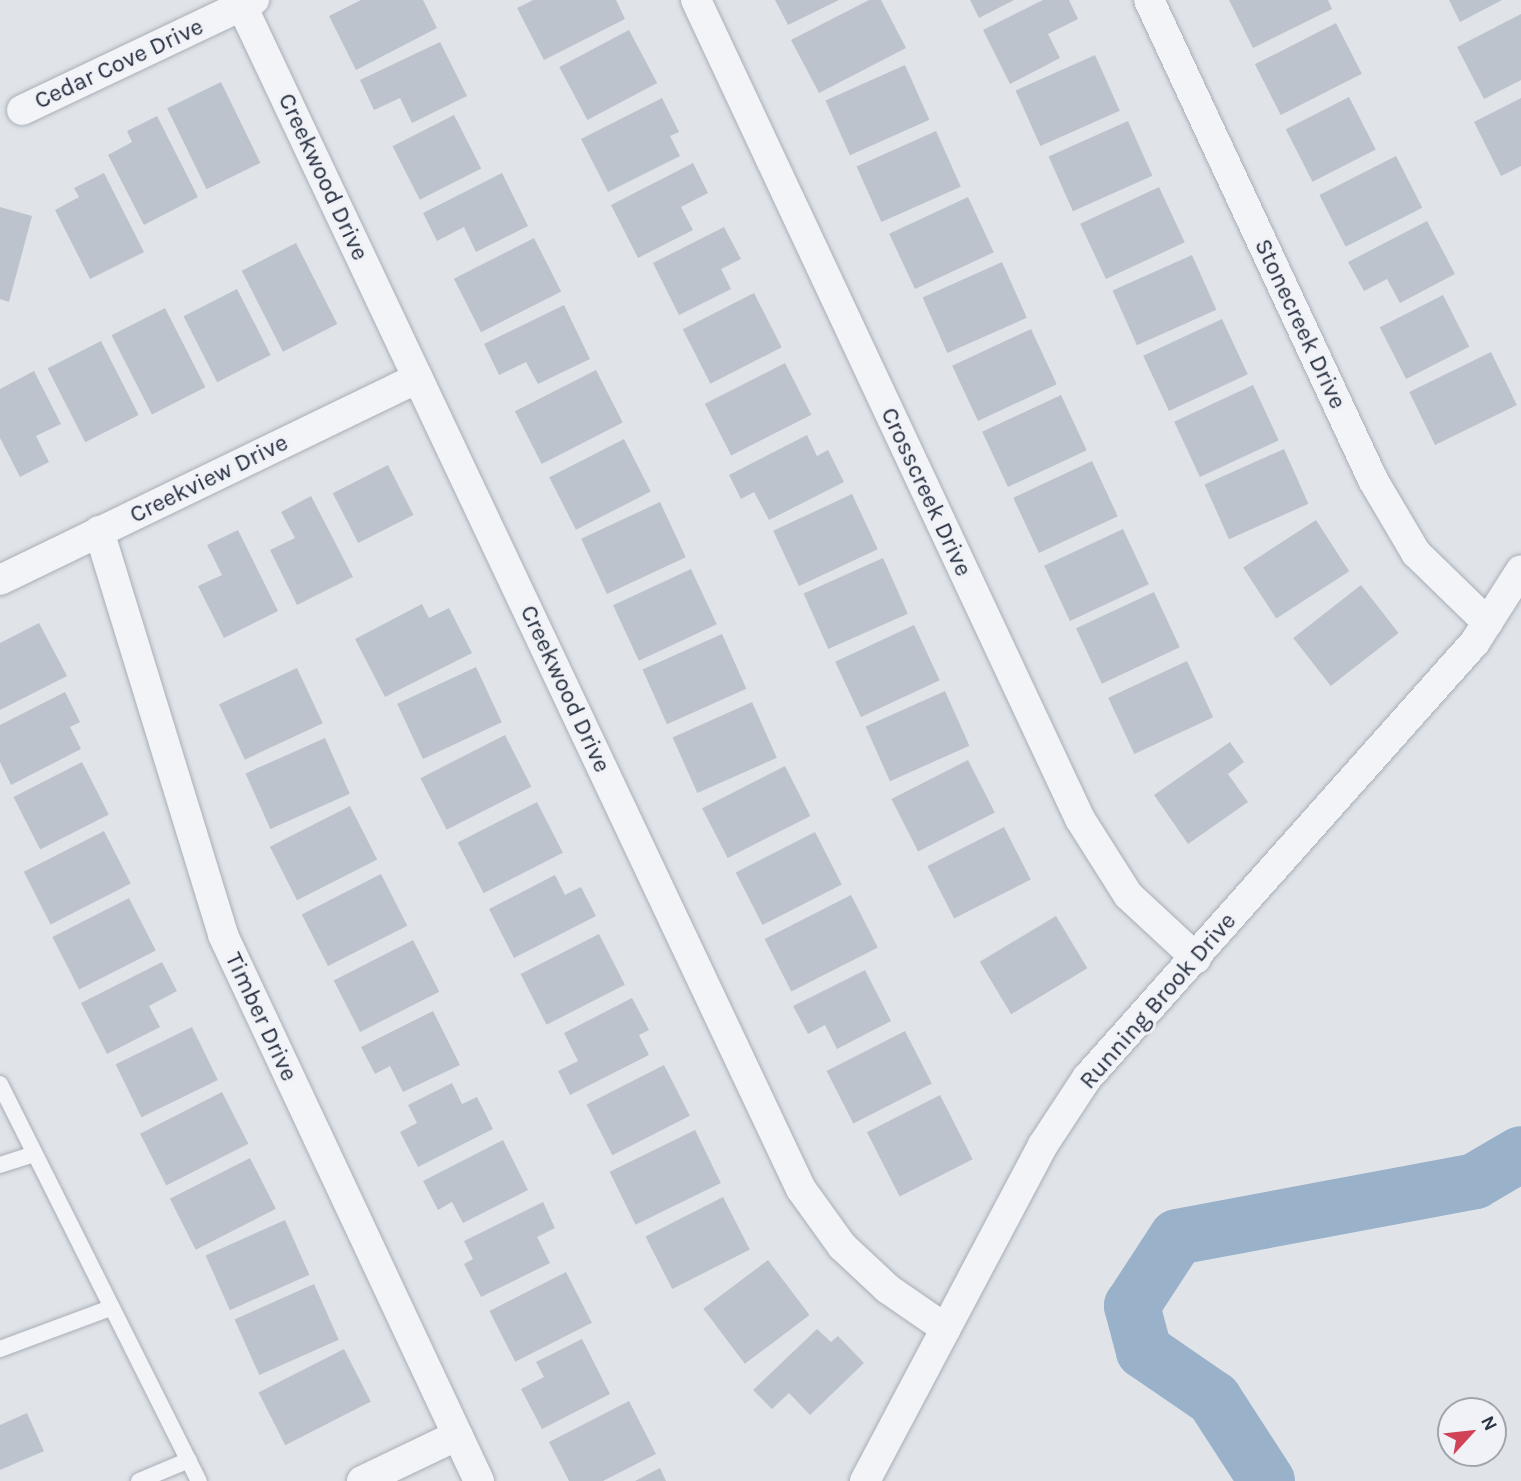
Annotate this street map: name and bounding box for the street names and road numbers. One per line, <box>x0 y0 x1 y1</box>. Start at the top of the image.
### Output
street label: Cedar Cove Drive <box>30 12 208 116</box>
street label: Creekwood Drive <box>272 89 374 265</box>
street label: Stonecreek Drive <box>1248 234 1352 414</box>
street label: Crosscreek Drive <box>874 403 978 581</box>
street label: Creekview Drive <box>125 428 293 530</box>
street label: Creekwood Drive <box>514 601 616 777</box>
street label: Running Brook Drive <box>1074 907 1242 1095</box>
street label: Timber Drive <box>219 948 303 1086</box>

